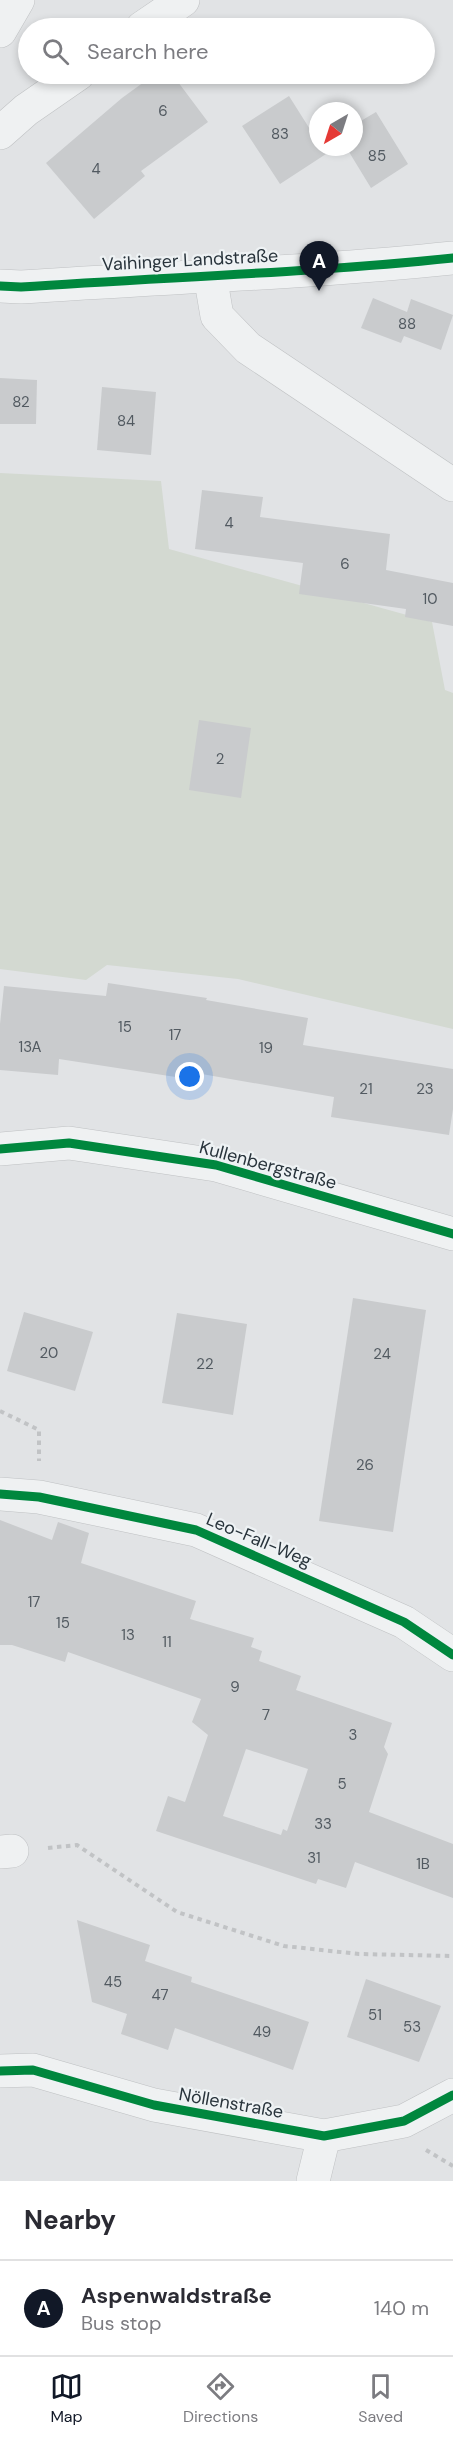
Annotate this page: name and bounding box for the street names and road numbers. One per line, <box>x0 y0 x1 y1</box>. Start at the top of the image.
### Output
street label: Vaihinger Landstraße <box>101 243 279 277</box>
street label: Kullenbergstraße <box>197 1135 339 1195</box>
street label: Leo-Fall-Weg <box>203 1507 315 1573</box>
street label: Nöllenstraße <box>177 2082 285 2124</box>

